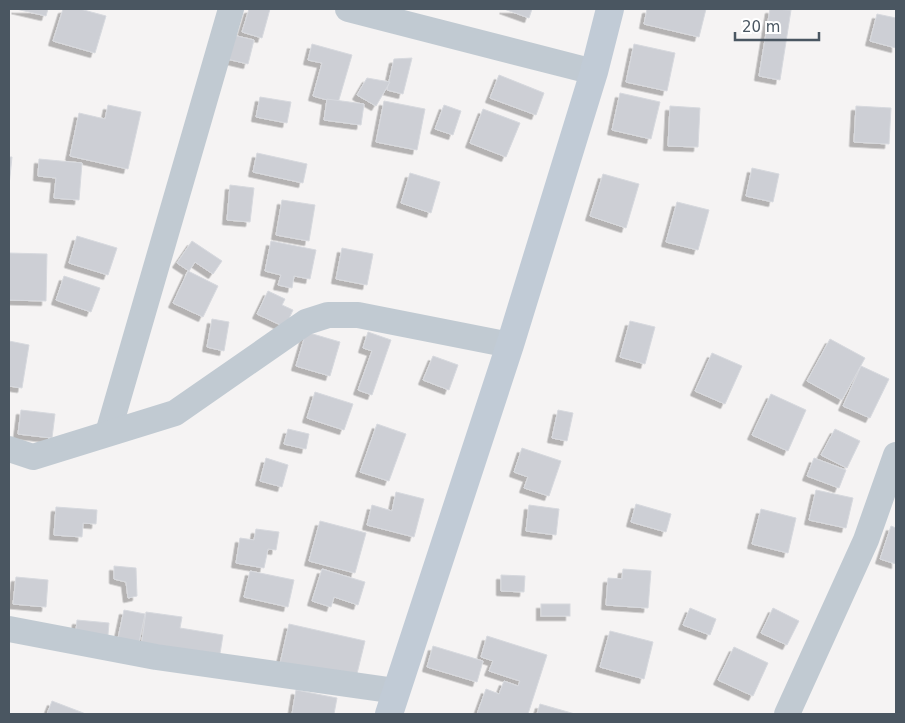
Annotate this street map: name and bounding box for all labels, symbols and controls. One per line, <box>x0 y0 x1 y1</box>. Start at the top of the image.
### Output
scale bar <box>735 10 819 42</box>
text: 20 m <box>742 18 780 36</box>

